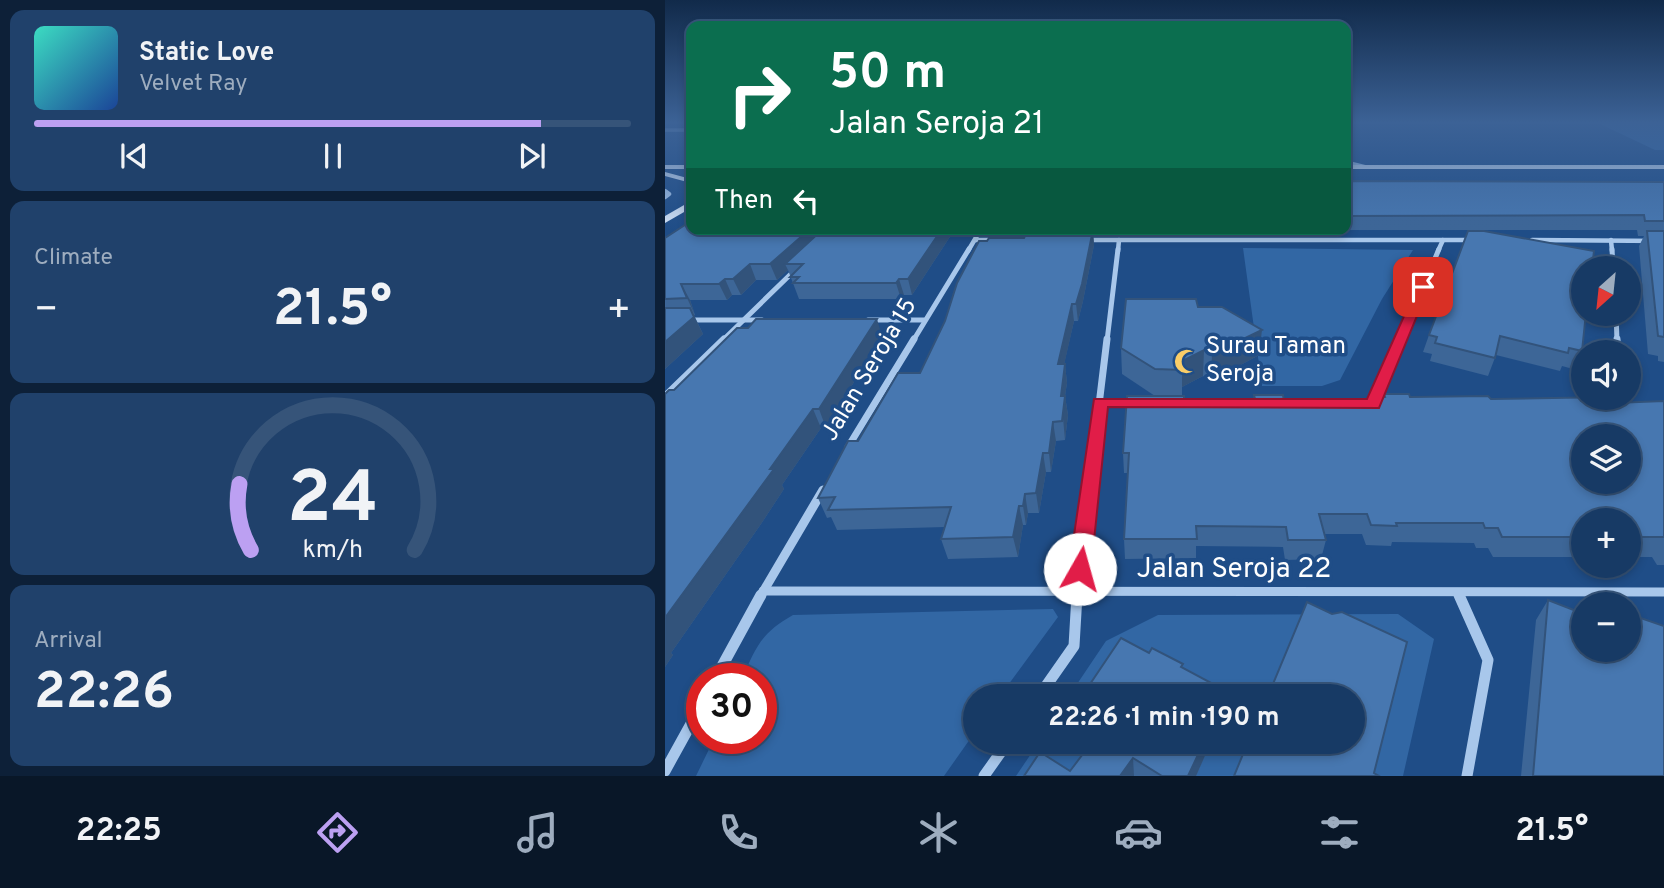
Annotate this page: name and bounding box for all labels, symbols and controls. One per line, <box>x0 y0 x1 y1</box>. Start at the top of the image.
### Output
text: Static Love <box>139 37 274 70</box>
text: 50 m <box>829 44 946 106</box>
icon: right <box>714 49 805 140</box>
text: Velvet Ray <box>139 70 247 99</box>
text: Jalan Seroja 21 <box>829 105 1044 145</box>
icon: previous <box>115 137 153 175</box>
icon: pause <box>314 137 352 175</box>
icon: next <box>513 137 551 175</box>
icon: left <box>787 182 825 220</box>
text: Then <box>714 185 773 218</box>
text: Climate <box>34 244 113 273</box>
north arrow <box>1571 256 1641 326</box>
map controls <box>1571 256 1641 662</box>
pin <box>1393 257 1453 317</box>
icon: arrive <box>1404 268 1442 306</box>
text: 21.5° <box>273 278 392 344</box>
text: − <box>34 287 59 336</box>
text: + <box>606 287 631 336</box>
street label: Jalan Seroja 15 <box>816 293 924 447</box>
place label: Surau Taman Seroja <box>1206 332 1346 390</box>
button: sound <box>1571 340 1641 410</box>
mosque icon: Surau Taman Seroja <box>1172 347 1200 375</box>
button: layers <box>1571 424 1641 494</box>
text: 24 <box>287 456 378 548</box>
button: + <box>1571 508 1641 578</box>
position arrow <box>1043 532 1117 606</box>
text: km/h <box>302 534 363 566</box>
street label: Jalan Seroja 22 <box>1137 552 1331 588</box>
button: − <box>1571 592 1641 662</box>
text: Arrival <box>34 627 103 656</box>
text: 22:26 <box>34 661 174 727</box>
speed limit sign: 30 <box>686 663 777 754</box>
text: 22:26 · 1 min · 190 m <box>1048 702 1280 735</box>
icon: directions <box>313 808 362 857</box>
icon: music <box>513 808 562 857</box>
icon: phone <box>714 808 763 857</box>
icon: climate <box>914 808 963 857</box>
icon: car <box>1114 808 1163 857</box>
icon: filters <box>1315 808 1364 857</box>
text: 22:25 <box>76 812 162 852</box>
text: 21.5° <box>1515 812 1588 852</box>

